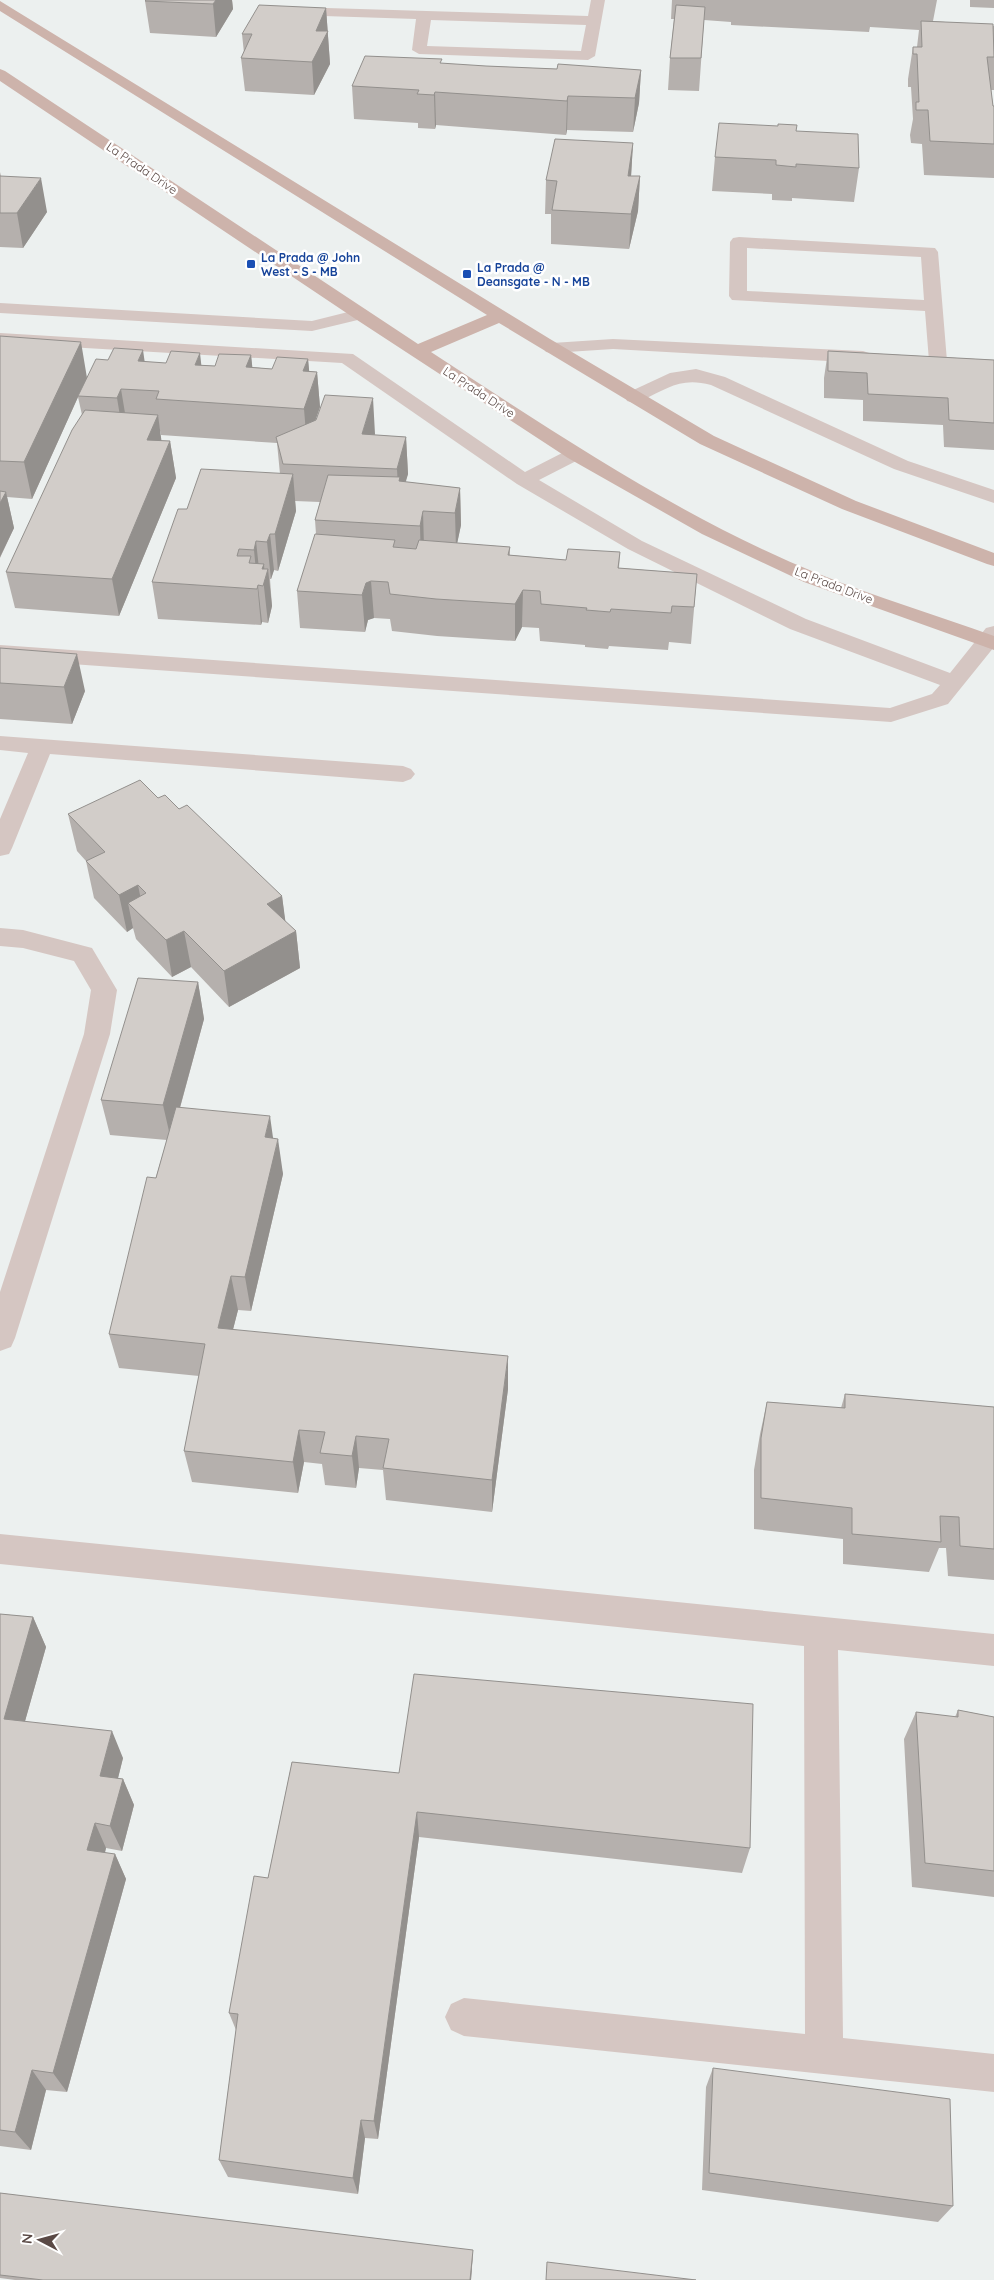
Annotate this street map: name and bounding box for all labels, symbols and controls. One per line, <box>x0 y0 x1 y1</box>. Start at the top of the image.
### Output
street label: La Prada Drive <box>104 139 181 197</box>
place label: La Prada @ John West - S - MB <box>261 250 360 279</box>
marker: La Prada @ John West - S - MB <box>245 258 257 270</box>
place label: La Prada @ Deansgate - N - MB <box>477 260 590 289</box>
marker: La Prada @ Deansgate - N - MB <box>461 268 473 280</box>
street label: La Prada Drive <box>440 363 518 421</box>
street label: La Prada Drive <box>793 563 875 607</box>
north arrow <box>15 2215 65 2265</box>
text: N <box>18 2233 37 2245</box>

